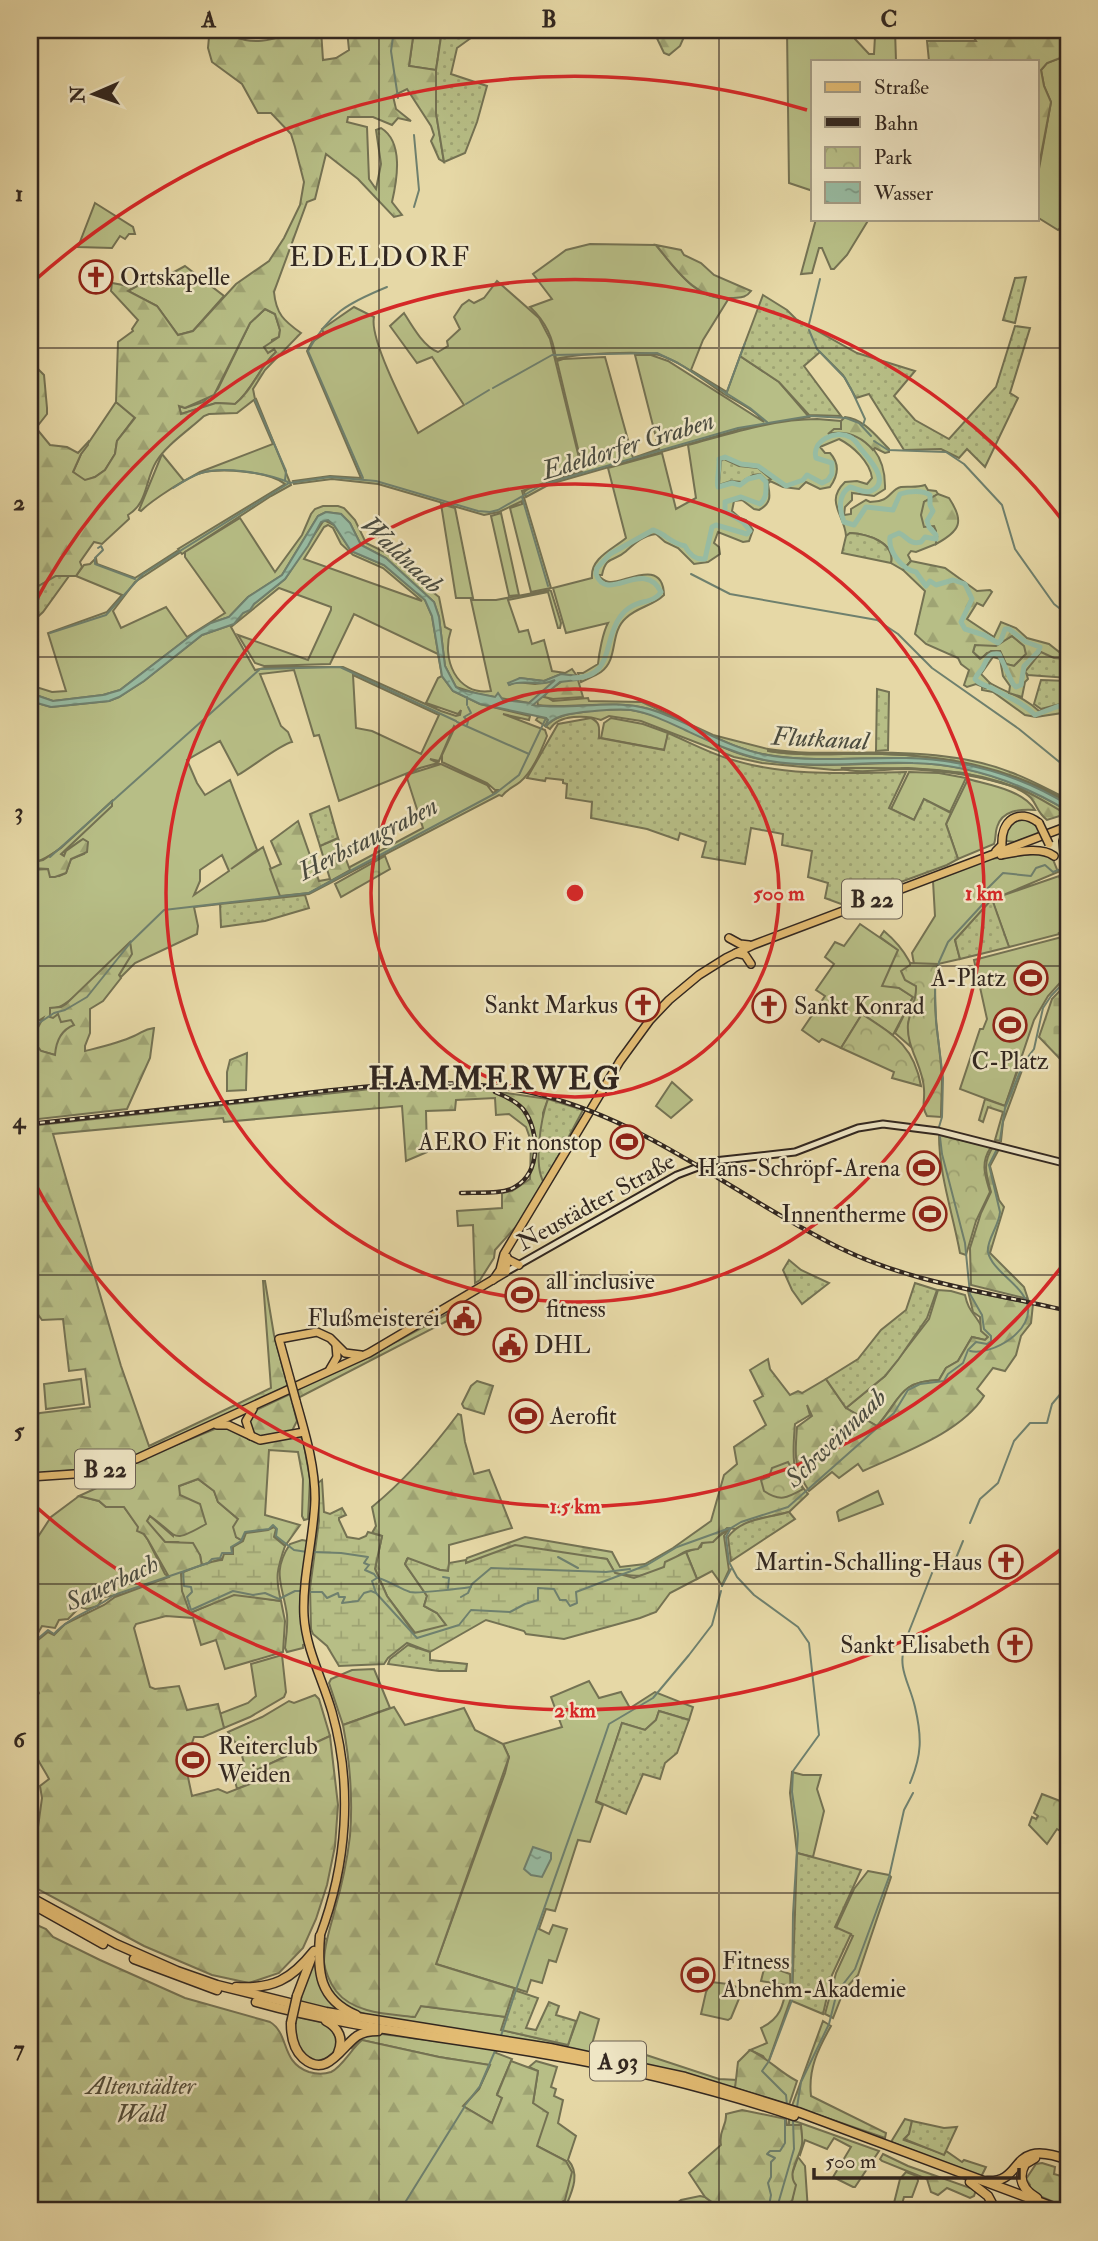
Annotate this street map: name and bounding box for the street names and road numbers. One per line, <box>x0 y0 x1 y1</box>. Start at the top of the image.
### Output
road number: B 22 <box>842 879 902 918</box>
street label: Neustädter Straße <box>512 1146 680 1258</box>
road number: B 22 <box>75 1450 135 1488</box>
road number: A 93 <box>590 2042 646 2080</box>

